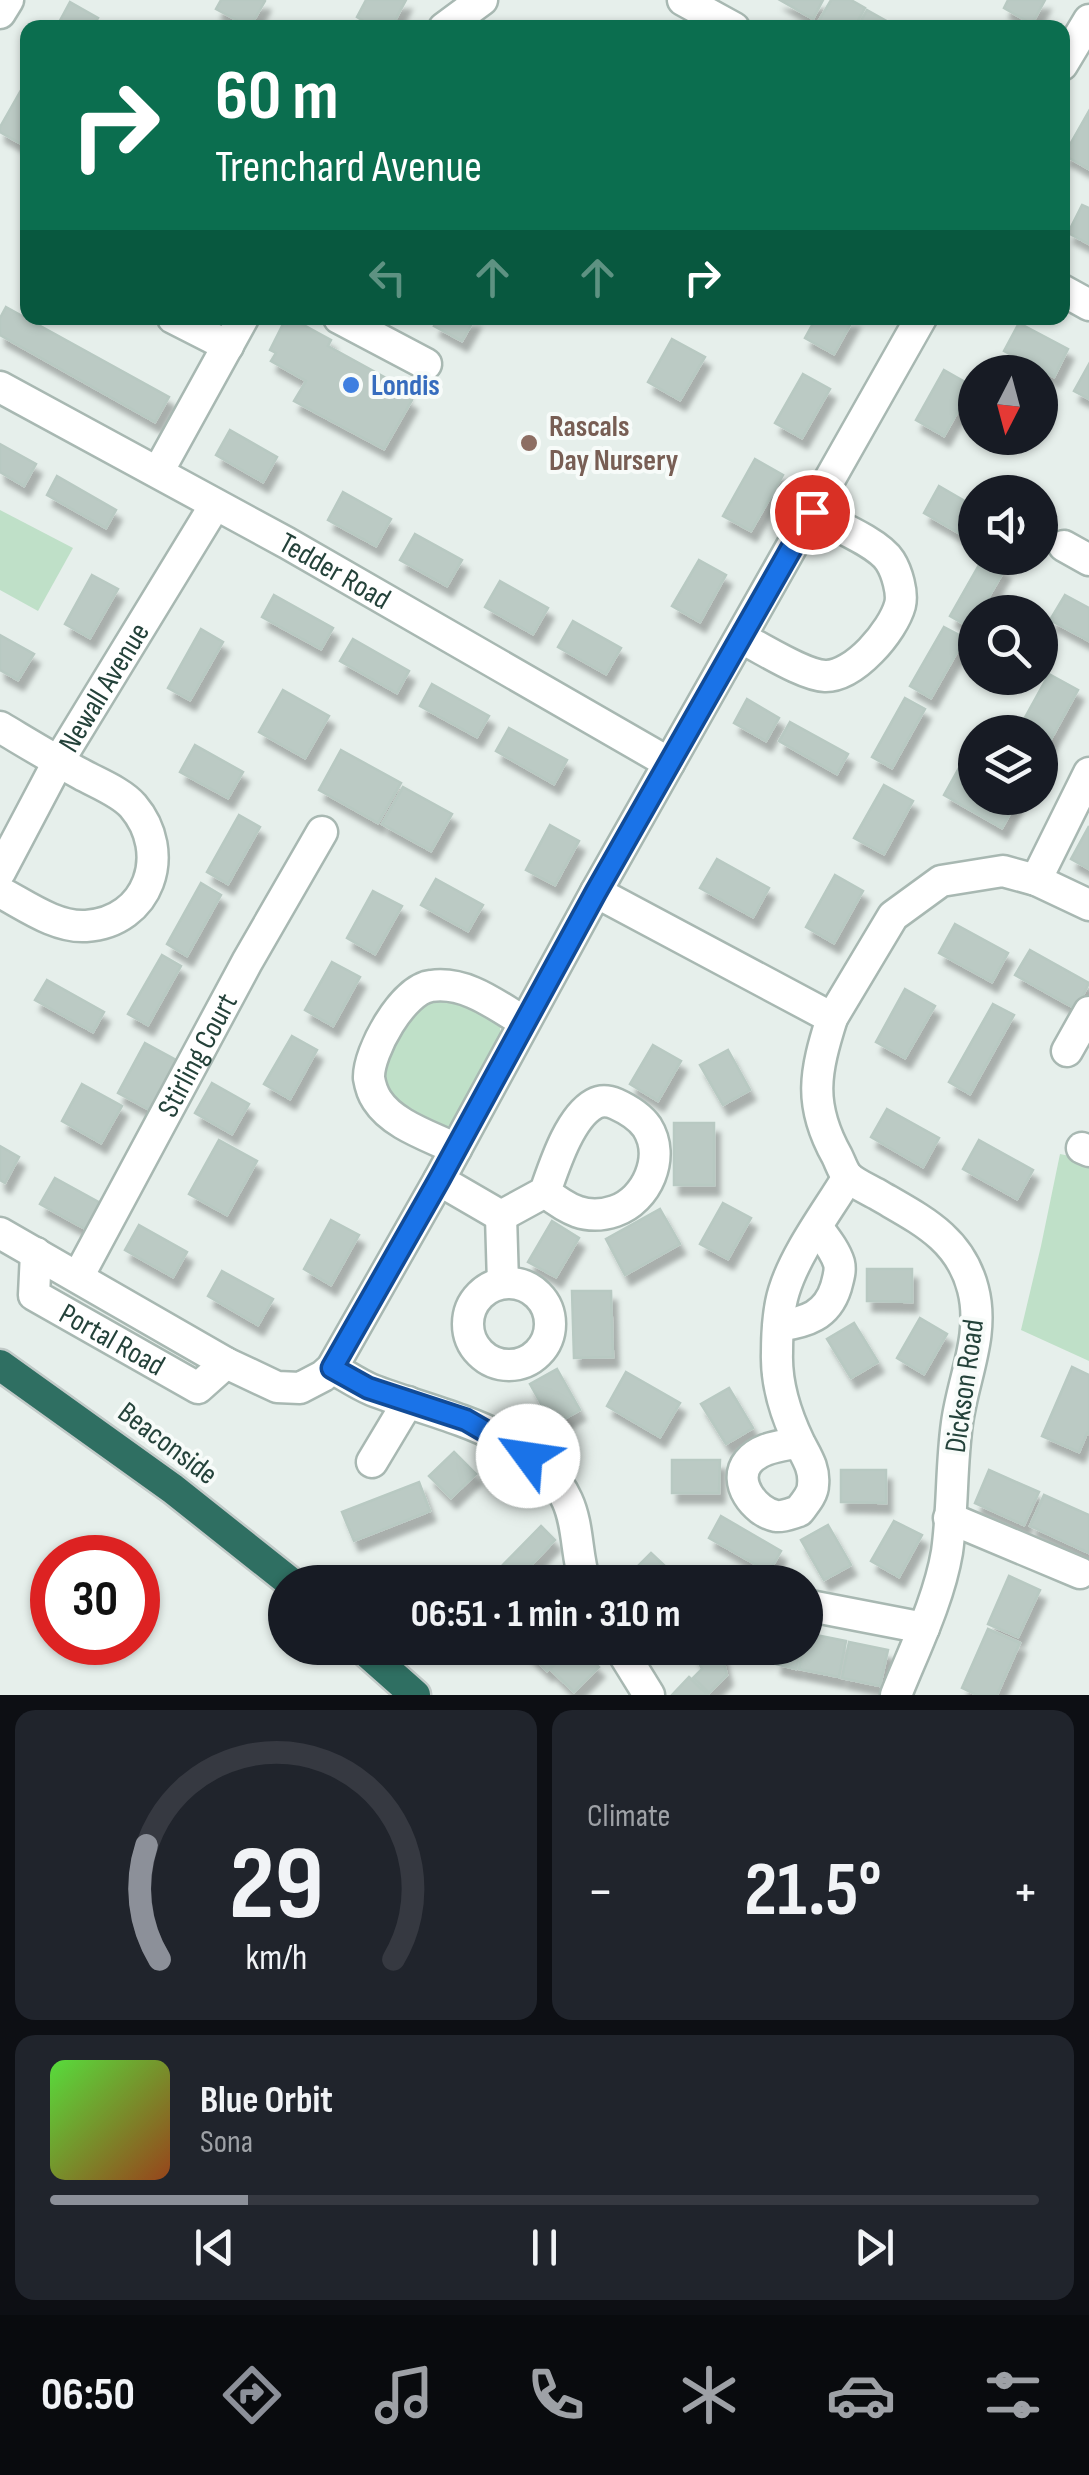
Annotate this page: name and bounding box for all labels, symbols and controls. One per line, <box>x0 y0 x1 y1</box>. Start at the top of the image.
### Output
text: 60 m <box>215 55 339 139</box>
icon: right <box>50 60 180 190</box>
text: Trenchard Avenue <box>215 140 482 195</box>
icon: left <box>360 250 415 305</box>
icon: ahead <box>465 250 520 305</box>
icon: ahead <box>570 250 625 305</box>
icon: right <box>675 250 730 305</box>
north arrow <box>958 355 1058 455</box>
map controls <box>958 355 1058 815</box>
place label: Londis <box>371 368 440 404</box>
marker: Londis <box>340 374 362 396</box>
place label: Rascals Day Nursery <box>549 409 679 479</box>
marker: Rascals Day Nursery <box>518 432 540 454</box>
pin <box>770 470 855 555</box>
button: sound <box>958 475 1058 575</box>
icon: arrive <box>785 485 840 540</box>
street label: Tedder Road <box>273 525 397 618</box>
button: search <box>958 595 1058 695</box>
street label: Newall Avenue <box>51 617 158 759</box>
button: layers <box>958 715 1058 815</box>
street label: Stirling Court <box>150 987 246 1123</box>
street label: Portal Road <box>53 1296 171 1384</box>
street label: Dickson Road <box>938 1317 992 1455</box>
street label: Beaconside <box>111 1395 224 1493</box>
position arrow <box>476 1404 580 1508</box>
speed limit sign: 30 <box>30 1535 160 1665</box>
text: 06:51 · 1 min · 310 m <box>411 1592 680 1637</box>
text: Climate <box>587 1797 670 1836</box>
text: 29 <box>229 1823 323 1948</box>
text: 21.5° <box>744 1846 882 1937</box>
text: − <box>587 1859 614 1926</box>
text: + <box>1012 1859 1039 1926</box>
text: km/h <box>245 1937 307 1980</box>
text: Blue Orbit <box>200 2078 333 2123</box>
text: Sona <box>200 2123 253 2162</box>
icon: previous <box>187 2220 242 2275</box>
icon: pause <box>517 2220 572 2275</box>
icon: next <box>847 2220 902 2275</box>
icon: directions <box>217 2360 287 2430</box>
icon: music <box>369 2360 439 2430</box>
icon: phone <box>521 2360 591 2430</box>
icon: climate <box>674 2360 744 2430</box>
icon: car <box>826 2360 896 2430</box>
icon: filters <box>978 2360 1048 2430</box>
text: 06:50 <box>41 2368 135 2423</box>

